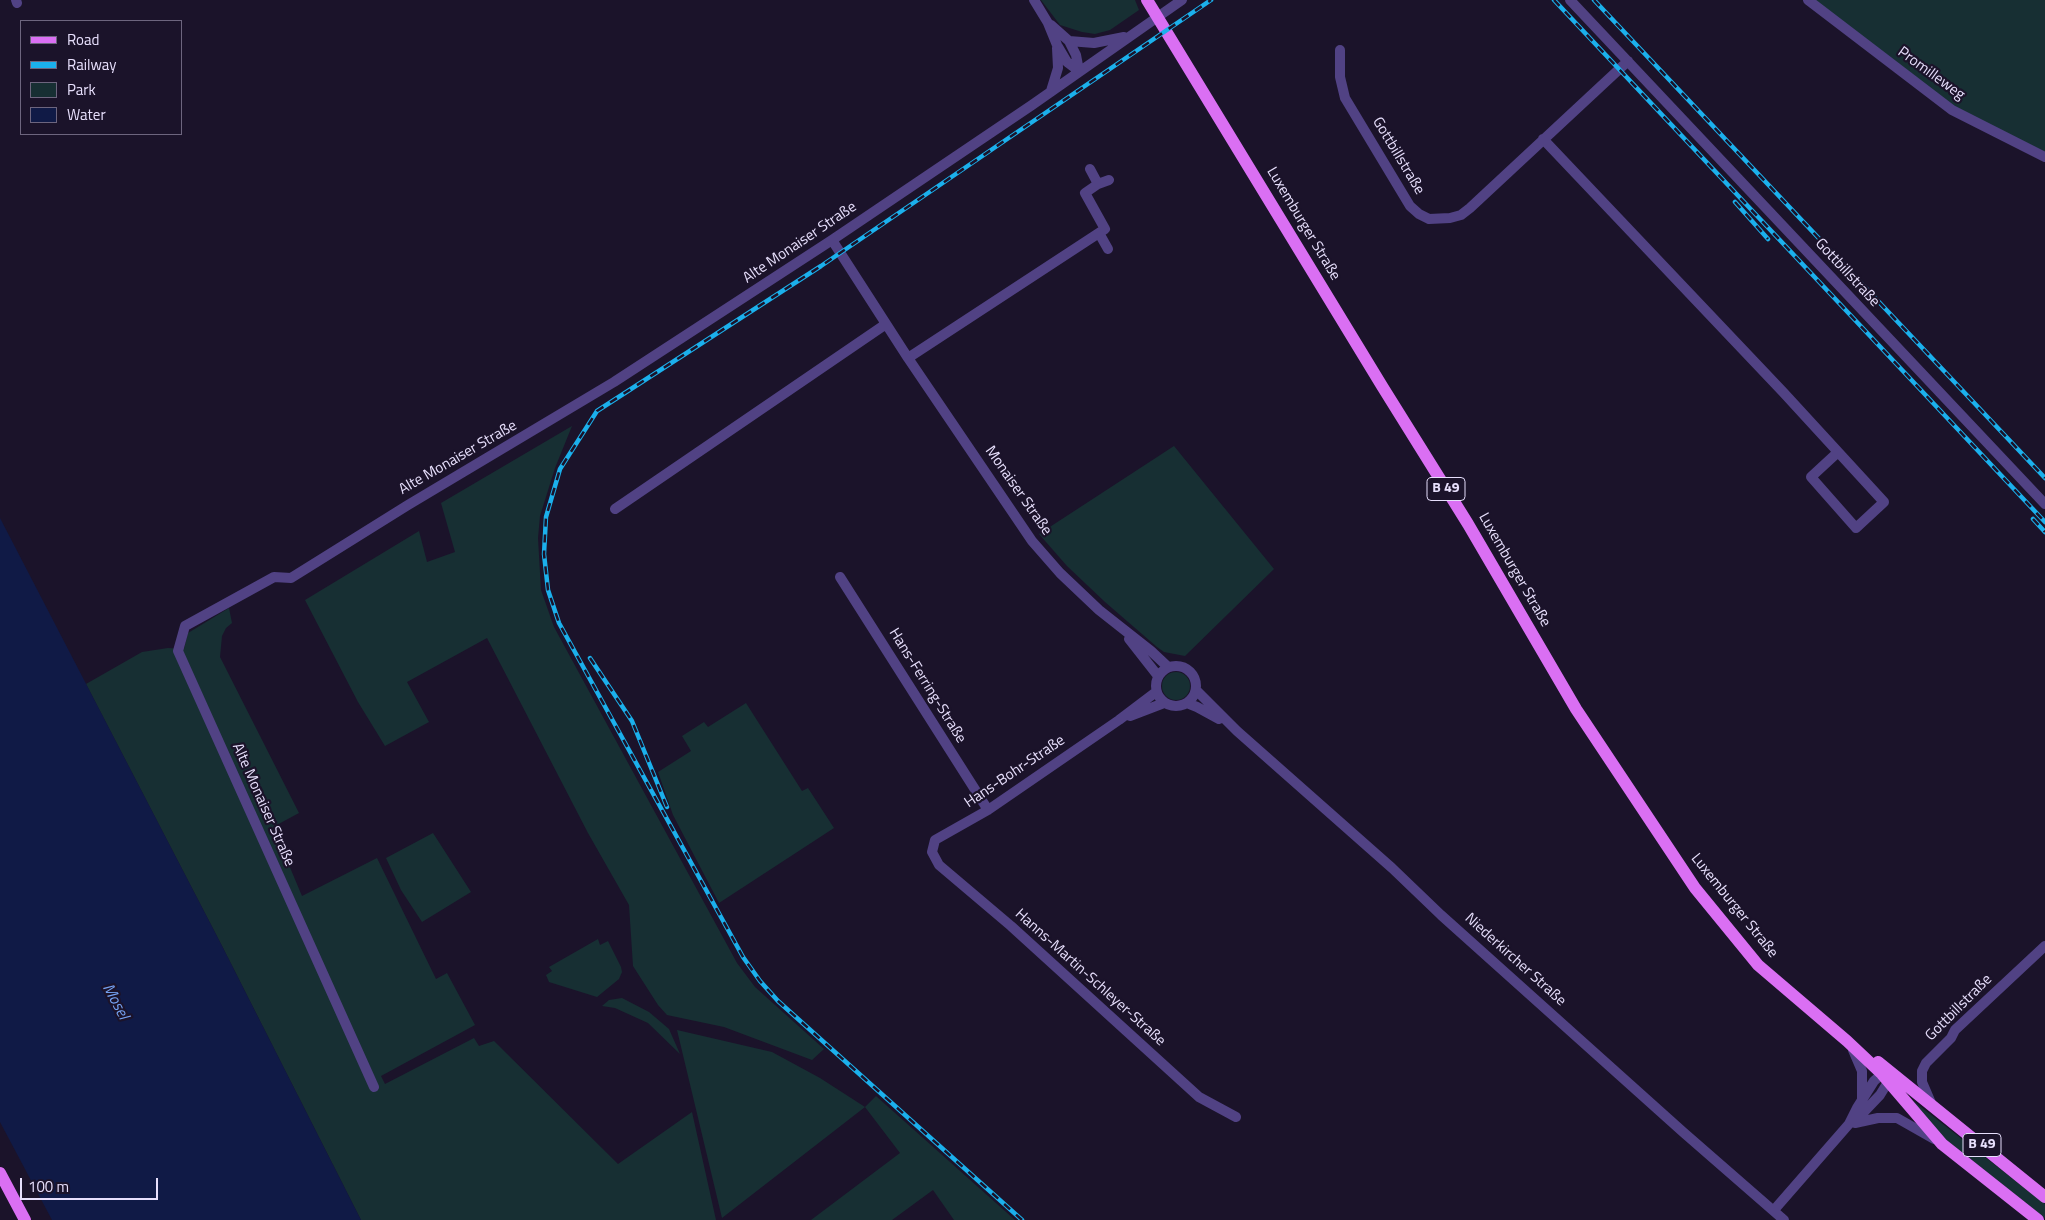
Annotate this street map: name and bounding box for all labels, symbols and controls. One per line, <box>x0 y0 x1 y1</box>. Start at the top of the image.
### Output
legend <box>20 20 182 135</box>
text: Road <box>67 28 99 51</box>
street label: Promilleweg <box>1894 44 1968 104</box>
text: Railway <box>67 53 117 76</box>
text: Park <box>67 78 96 101</box>
text: Water <box>67 103 106 126</box>
street label: Gottbillstraße <box>1368 114 1428 198</box>
street label: Luxemburger Straße <box>1262 164 1344 284</box>
street label: Alte Monaiser Straße <box>740 198 860 288</box>
street label: Gottbillstraße <box>1811 235 1883 311</box>
street label: Alte Monaiser Straße <box>396 417 520 499</box>
street label: Monaiser Straße <box>981 443 1055 539</box>
road number: B 49 <box>1427 478 1465 500</box>
street label: Luxemburger Straße <box>1474 510 1554 630</box>
street label: Hans-Ferring-Straße <box>884 625 970 747</box>
street label: Hans-Bohr-Straße <box>961 732 1069 812</box>
street label: Alte Monaiser Straße <box>228 741 298 869</box>
street label: Luxemburger Straße <box>1687 850 1781 962</box>
street label: Hanns-Martin-Schleyer-Straße <box>1011 906 1169 1050</box>
street label: Niederkircher Straße <box>1461 910 1569 1010</box>
street label: Gottbillstraße <box>1922 971 1996 1045</box>
water label: Mosel <box>98 981 132 1023</box>
road number: B 49 <box>1963 1134 2001 1156</box>
scale bar <box>22 1168 160 1200</box>
text: 100 m <box>28 1175 69 1198</box>

